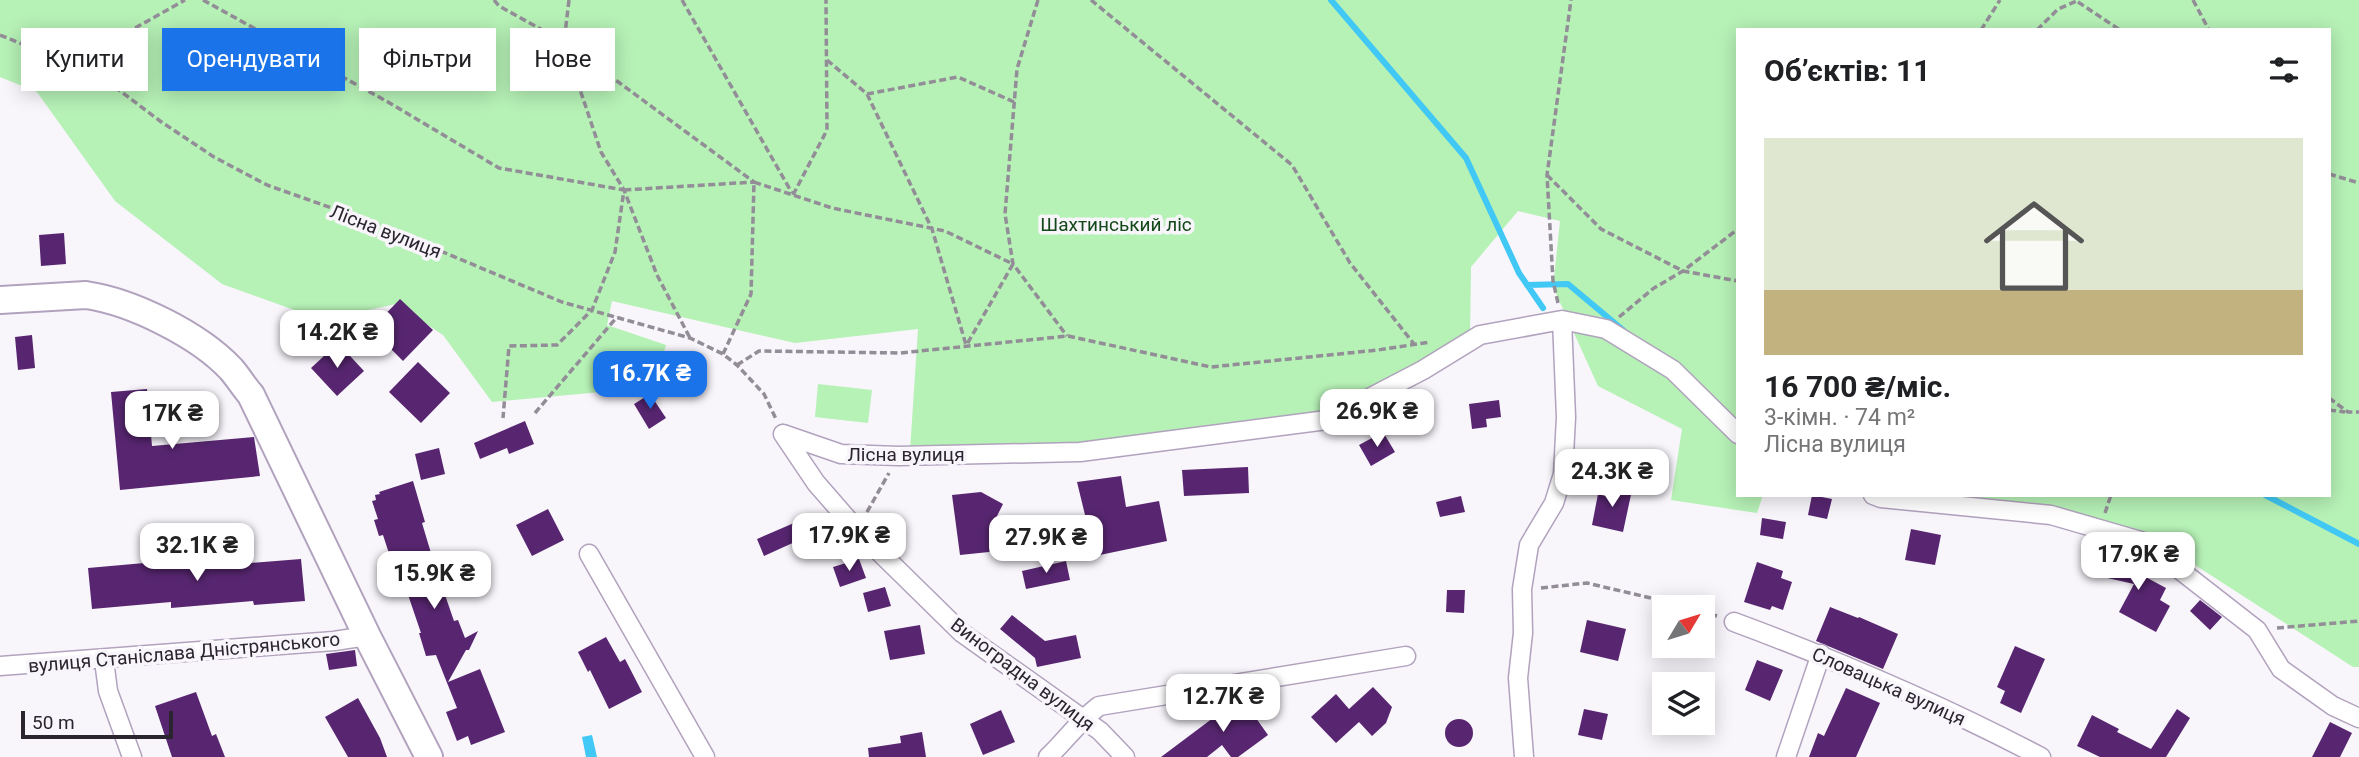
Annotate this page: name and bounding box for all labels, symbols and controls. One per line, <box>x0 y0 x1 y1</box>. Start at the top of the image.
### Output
chip: Купити <box>21 28 148 91</box>
chip: Орендувати <box>162 28 345 91</box>
chip: Фільтри <box>359 28 496 91</box>
chip: Нове <box>510 28 615 91</box>
icon: filters <box>2265 51 2303 89</box>
text: Об’єктів: 11 <box>1764 53 1930 88</box>
icon: home <box>1971 183 2097 309</box>
street label: Лісна вулиця <box>327 200 445 263</box>
park label: Шахтинський ліс <box>1040 213 1192 236</box>
pin: 14.2K ₴ <box>272 310 402 370</box>
text: 14.2K ₴ <box>296 319 378 346</box>
pin: 16.7K ₴ <box>585 352 715 411</box>
text: 16.7K ₴ <box>609 360 691 387</box>
text: 16 700 ₴/міс. <box>1764 369 1951 404</box>
pin: 26.9K ₴ <box>1312 390 1442 449</box>
pin: 17K ₴ <box>123 392 221 451</box>
text: 26.9K ₴ <box>1336 398 1418 425</box>
text: 17K ₴ <box>141 400 203 427</box>
text: 3-кімн. · 74 m² <box>1764 404 1915 431</box>
text: Лісна вулиця <box>1764 431 1906 458</box>
street label: Лісна вулиця <box>847 443 965 466</box>
pin: 24.3K ₴ <box>1547 449 1677 509</box>
text: 24.3K ₴ <box>1571 458 1653 485</box>
pin: 17.9K ₴ <box>784 514 914 573</box>
pin: 27.9K ₴ <box>981 516 1111 575</box>
text: 17.9K ₴ <box>808 522 890 549</box>
pin: 32.1K ₴ <box>132 524 262 583</box>
text: 27.9K ₴ <box>1005 524 1087 551</box>
text: 32.1K ₴ <box>156 532 238 559</box>
pin: 17.9K ₴ <box>2073 532 2203 592</box>
text: 17.9K ₴ <box>2097 541 2179 568</box>
pin: 15.9K ₴ <box>369 552 499 611</box>
text: 15.9K ₴ <box>393 560 475 587</box>
north arrow <box>1652 595 1715 658</box>
map controls <box>1652 595 1715 735</box>
street label: Виноградна вулиця <box>946 613 1099 736</box>
street label: вулиця Станіслава Дністрянського <box>27 627 341 678</box>
street label: Словацька вулиця <box>1809 642 1969 731</box>
button: layers <box>1652 672 1715 735</box>
pin: 12.7K ₴ <box>1158 674 1288 734</box>
text: 12.7K ₴ <box>1182 683 1264 710</box>
scale bar <box>21 708 173 740</box>
text: 50 m <box>32 711 75 734</box>

